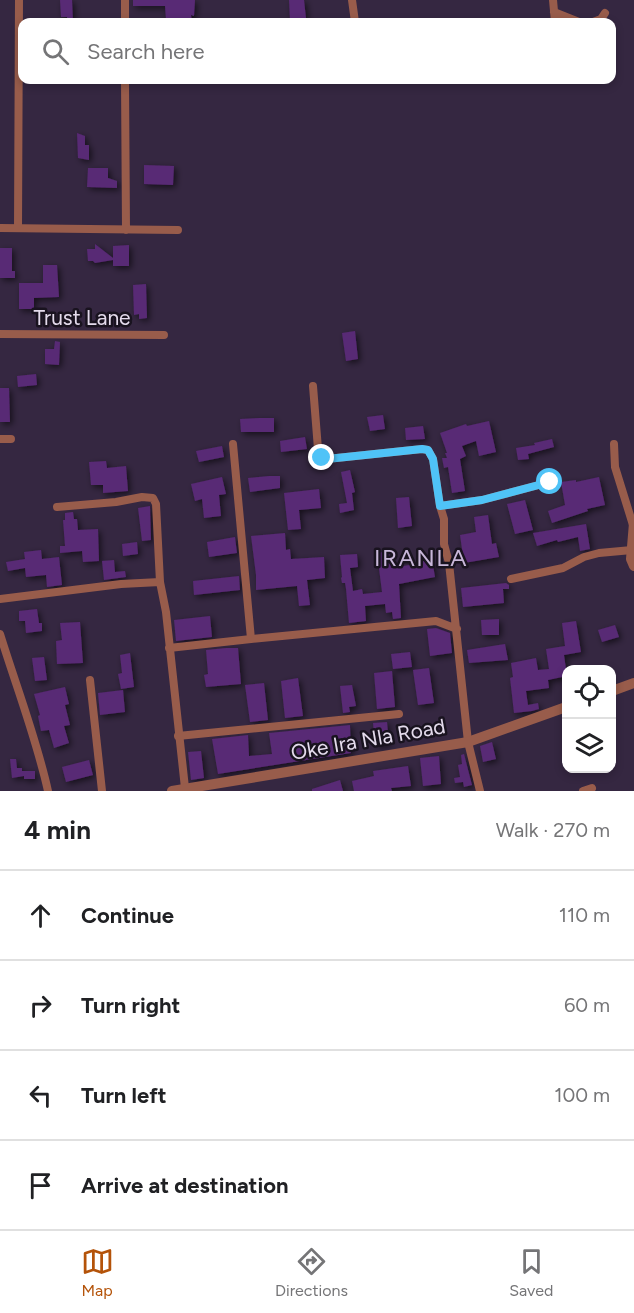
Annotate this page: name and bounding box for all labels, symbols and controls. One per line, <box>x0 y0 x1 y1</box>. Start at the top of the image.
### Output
search box <box>18 18 616 84</box>
icon: search <box>39 35 72 68</box>
text: Search here <box>87 38 205 65</box>
street label: Trust Lane <box>33 305 131 330</box>
route end <box>308 444 334 470</box>
route start <box>536 468 562 494</box>
district label: IRANLA <box>374 543 468 572</box>
map controls <box>562 665 616 773</box>
button: locate <box>562 665 616 719</box>
street label: Oke Ira Nla Road <box>289 713 447 765</box>
button: layers <box>562 719 616 773</box>
text: 4 min <box>24 814 91 846</box>
text: Walk · 270 m <box>496 818 610 842</box>
icon: ahead <box>24 899 57 932</box>
text: Continue <box>81 902 174 929</box>
text: 110 m <box>559 903 610 927</box>
icon: right <box>24 989 57 1022</box>
text: Turn right <box>81 992 180 1019</box>
text: 60 m <box>564 993 610 1017</box>
icon: left <box>24 1079 57 1112</box>
text: Turn left <box>81 1082 167 1109</box>
text: 100 m <box>554 1083 610 1107</box>
icon: arrive <box>24 1169 57 1202</box>
text: Arrive at destination <box>81 1172 289 1199</box>
tab: Map <box>81 1245 114 1300</box>
tab: Directions <box>275 1245 348 1300</box>
tab: Saved <box>509 1245 553 1300</box>

